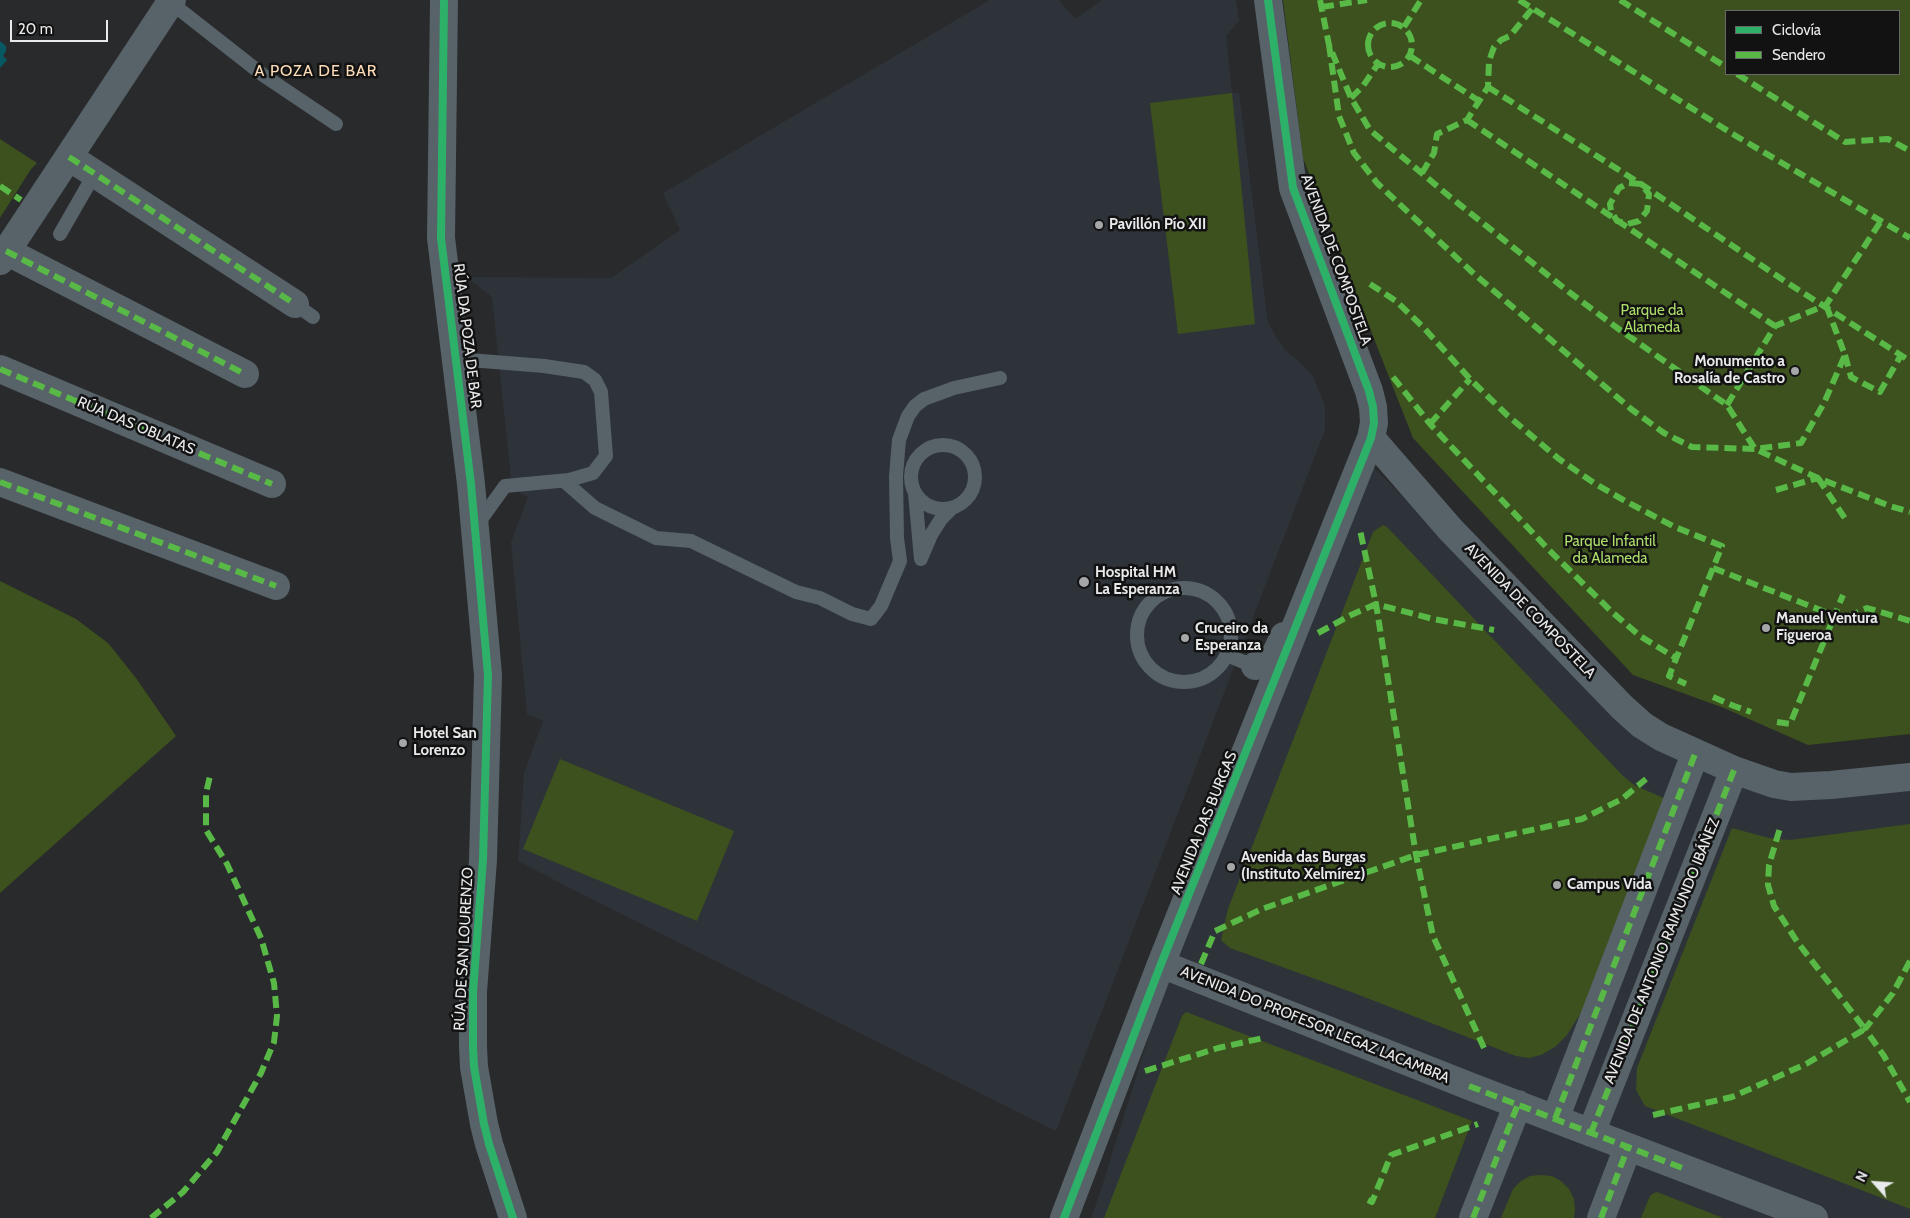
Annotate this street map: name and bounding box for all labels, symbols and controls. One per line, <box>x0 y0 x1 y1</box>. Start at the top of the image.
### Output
scale bar <box>12 10 110 42</box>
legend <box>1725 10 1900 75</box>
text: 20 m <box>18 20 53 38</box>
text: Ciclovía <box>1772 21 1821 39</box>
text: Sendero <box>1772 46 1826 64</box>
district label: A POZA DE BAR <box>253 61 379 81</box>
street label: AVENIDA DE COMPOSTELA <box>1297 172 1375 348</box>
place label: Pavillón Pío XII <box>1109 216 1206 234</box>
marker: Pavillón Pío XII <box>1093 219 1105 231</box>
street label: RÚA DA POZA DE BAR <box>449 262 485 410</box>
park label: Parque da Alameda <box>1621 302 1683 337</box>
place label: Monumento a Rosalía de Castro <box>1674 353 1785 388</box>
marker: Monumento a Rosalía de Castro <box>1789 365 1801 377</box>
street label: RÚA DAS OBLATAS <box>74 393 198 459</box>
park label: Parque Infantil da Alameda <box>1564 533 1656 568</box>
street label: AVENIDA DE COMPOSTELA <box>1461 540 1599 682</box>
place label: Hospital HM La Esperanza <box>1095 564 1180 599</box>
marker: Hospital HM La Esperanza <box>1077 575 1091 589</box>
place label: Manuel Ventura Figueroa <box>1776 610 1878 645</box>
place label: Cruceiro da Esperanza <box>1195 620 1268 655</box>
marker: Manuel Ventura Figueroa <box>1760 622 1772 634</box>
marker: Cruceiro da Esperanza <box>1179 632 1191 644</box>
place label: Hotel San Lorenzo <box>413 725 477 760</box>
marker: Hotel San Lorenzo <box>397 737 409 749</box>
street label: AVENIDA DAS BURGAS <box>1167 749 1241 897</box>
street label: AVENIDA DE ANTONIO RAIMUNDO IBÁÑEZ <box>1600 815 1724 1087</box>
place label: Avenida das Burgas (Instituto Xelmírez) <box>1241 849 1366 884</box>
marker: Avenida das Burgas (Instituto Xelmírez) <box>1225 861 1237 873</box>
street label: RÚA DE SAN LOURENZO <box>451 867 477 1031</box>
place label: Campus Vida <box>1567 876 1652 894</box>
marker: Campus Vida <box>1551 879 1563 891</box>
street label: AVENIDA DO PROFESOR LEGAZ LACAMBRA <box>1178 963 1452 1087</box>
north arrow <box>1850 1158 1900 1208</box>
text: N <box>1851 1168 1872 1185</box>

